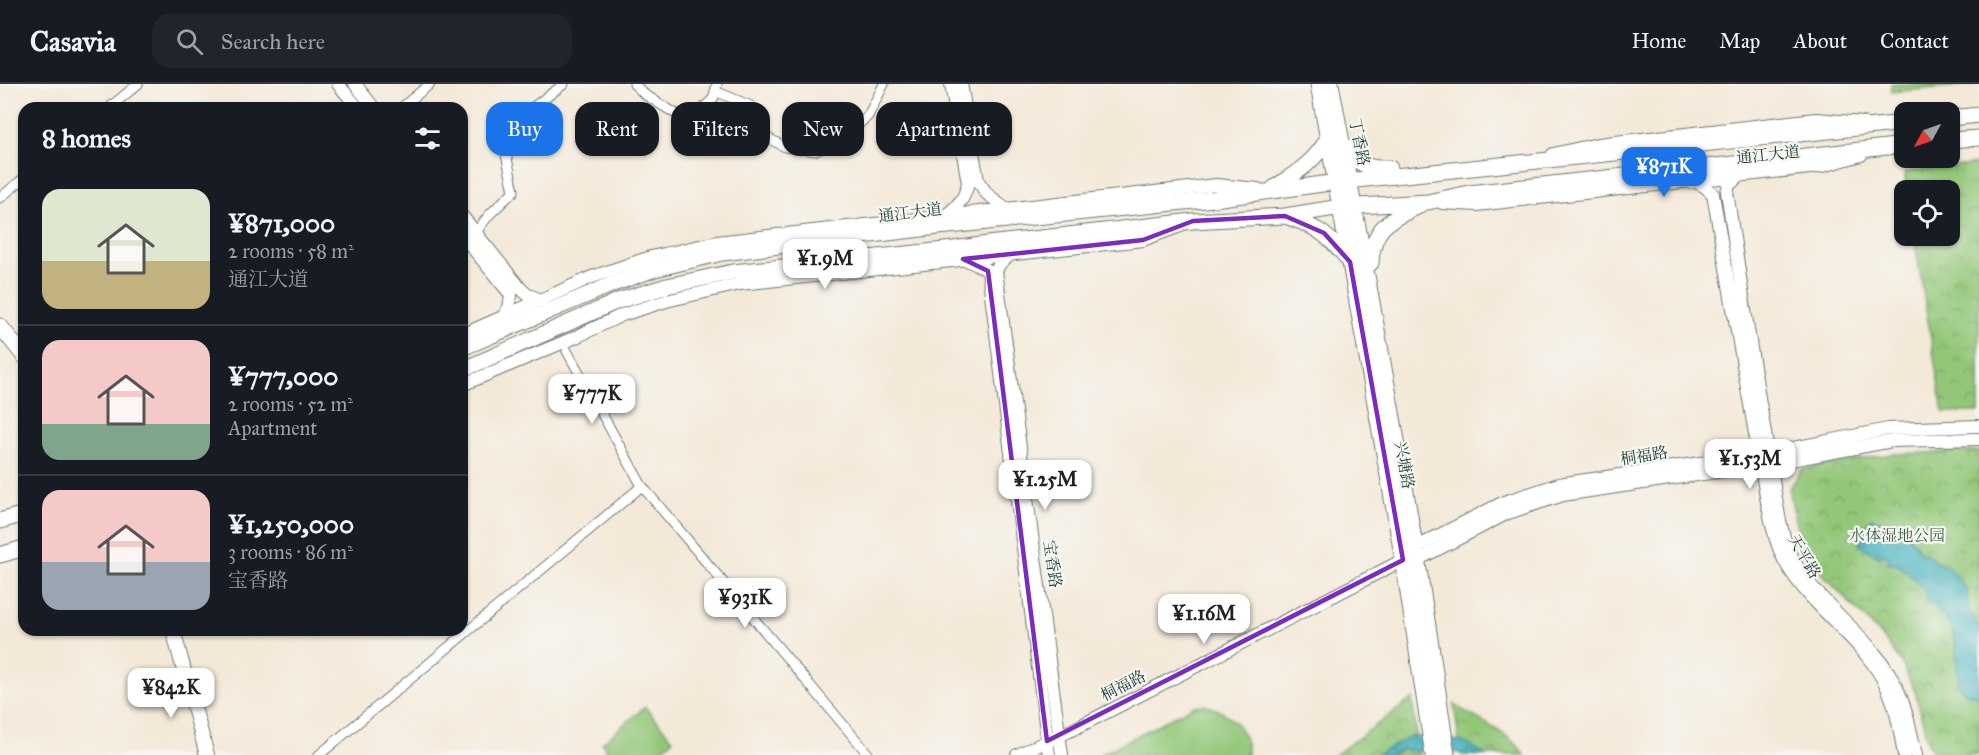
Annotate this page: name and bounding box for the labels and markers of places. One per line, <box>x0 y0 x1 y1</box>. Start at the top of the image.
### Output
pin: ¥871K <box>1622 147 1706 198</box>
pin: ¥1.9M <box>783 239 867 290</box>
pin: ¥777K <box>550 374 634 425</box>
pin: ¥1.53M <box>1701 439 1799 490</box>
pin: ¥1.25M <box>996 460 1094 511</box>
pin: ¥931K <box>703 578 787 629</box>
pin: ¥1.16M <box>1155 594 1253 645</box>
pin: ¥842K <box>129 668 213 719</box>

